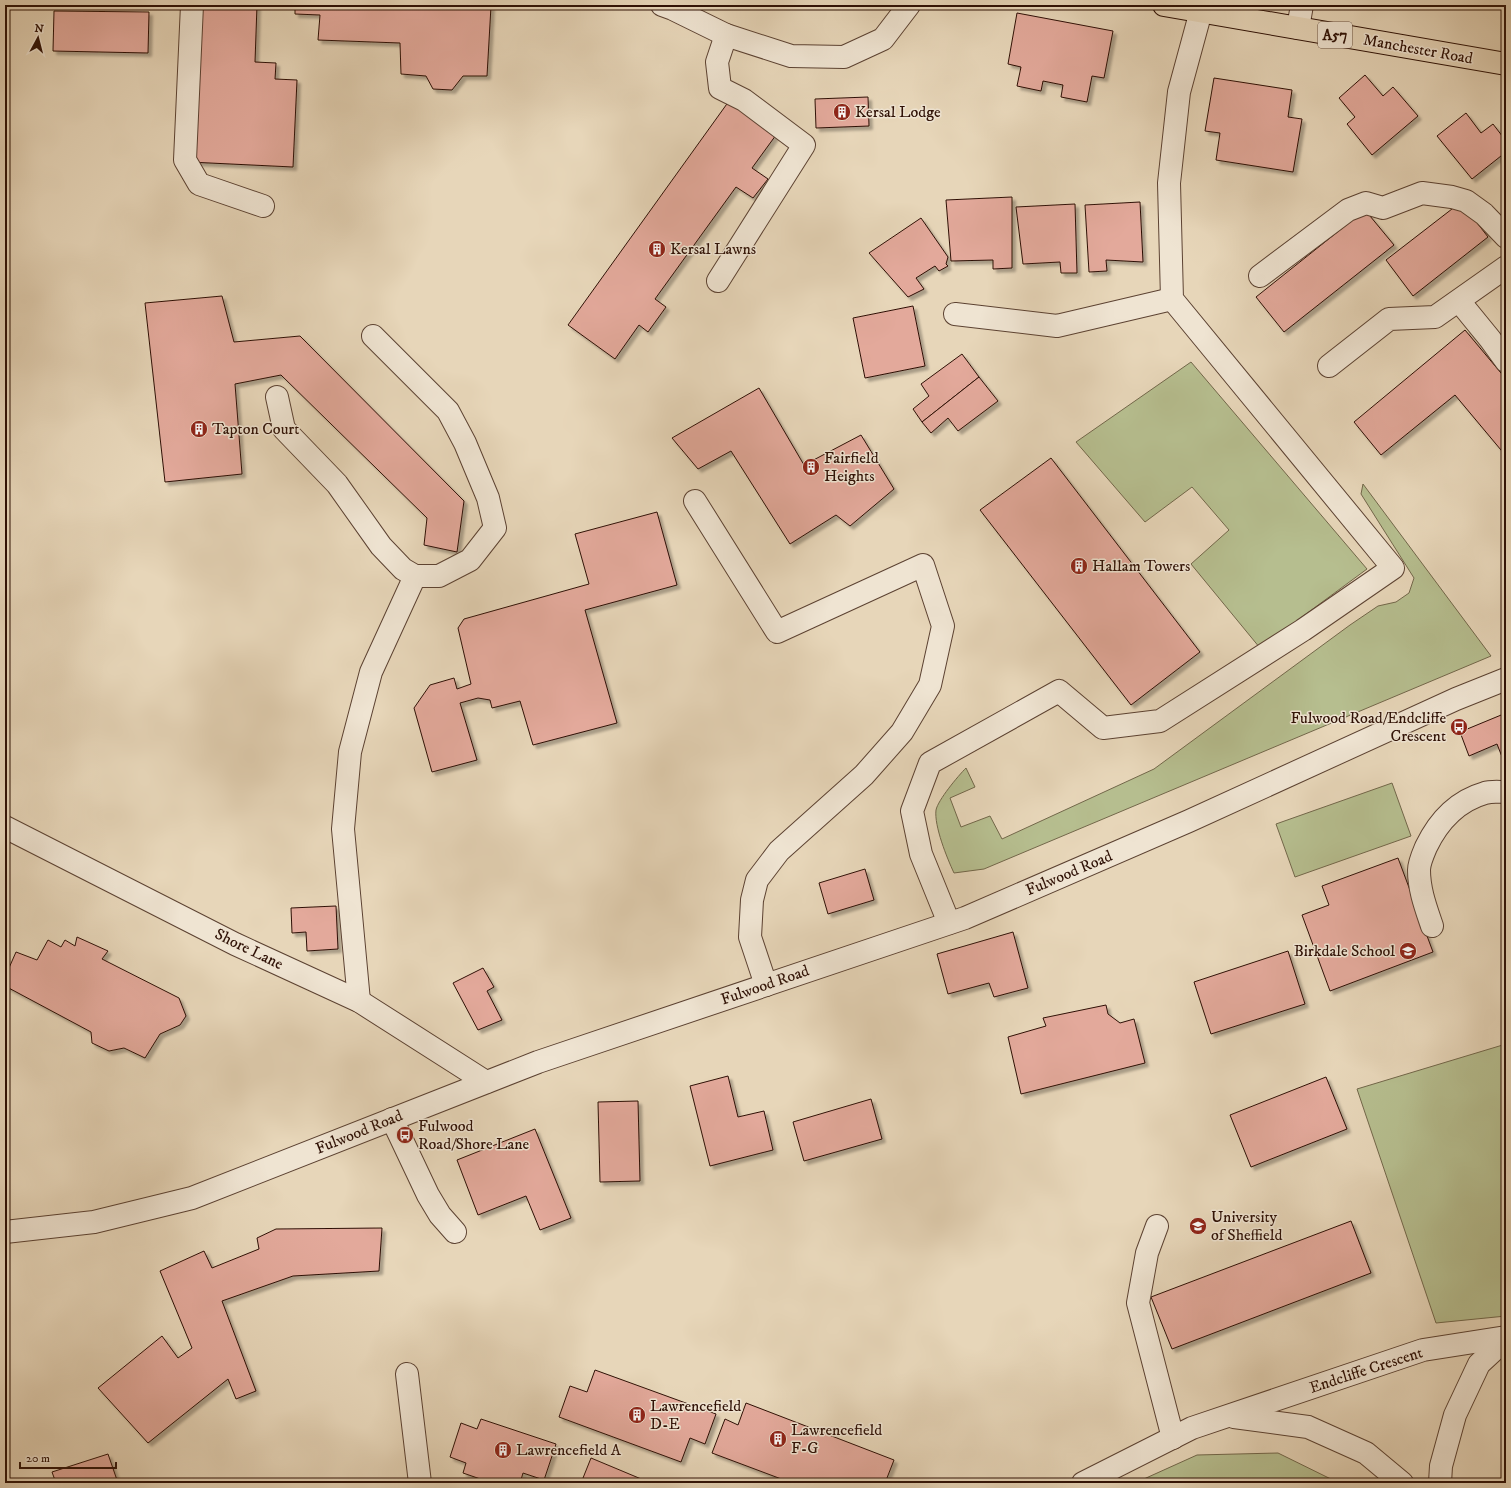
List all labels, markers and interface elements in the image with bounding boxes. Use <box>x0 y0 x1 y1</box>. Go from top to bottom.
north arrow <box>18 18 58 58</box>
text: N <box>34 22 44 37</box>
road number: A57 <box>1318 22 1352 48</box>
street label: Manchester Road <box>1362 29 1475 69</box>
building icon: Kersal Lodge <box>832 102 852 122</box>
place label: Kersal Lodge <box>855 102 941 122</box>
building icon: Kersal Lawns <box>647 239 667 259</box>
place label: Kersal Lawns <box>670 239 756 259</box>
building icon: Tapton Court <box>189 419 209 439</box>
place label: Tapton Court <box>212 419 299 439</box>
place label: Fairfield Heights <box>824 448 879 486</box>
building icon: Fairfield Heights <box>801 457 821 477</box>
building icon: Hallam Towers <box>1069 556 1089 576</box>
place label: Hallam Towers <box>1092 556 1190 576</box>
place label: Fulwood Road/Endcliffe Crescent <box>1291 708 1446 746</box>
bus stop icon: Fulwood Road/Endcliffe Crescent <box>1449 717 1469 737</box>
street label: Fulwood Road <box>1023 846 1115 900</box>
street label: Shore Lane <box>211 924 287 974</box>
place label: Birkdale School <box>1294 941 1395 961</box>
school or university icon: Birkdale School <box>1398 941 1418 961</box>
street label: Fulwood Road <box>718 961 812 1009</box>
street label: Fulwood Road <box>313 1105 405 1159</box>
place label: Fulwood Road/Shore Lane <box>418 1116 530 1154</box>
bus stop icon: Fulwood Road/Shore Lane <box>395 1125 415 1145</box>
place label: University of Sheffield <box>1211 1207 1283 1245</box>
school or university icon: University of Sheffield <box>1188 1216 1208 1236</box>
street label: Endcliffe Crescent <box>1307 1342 1425 1398</box>
place label: Lawrencefield D-E <box>650 1396 741 1434</box>
building icon: Lawrencefield D-E <box>627 1405 647 1425</box>
place label: Lawrencefield F-G <box>791 1420 882 1458</box>
building icon: Lawrencefield F-G <box>768 1429 788 1449</box>
building icon: Lawrencefield A <box>493 1440 513 1460</box>
place label: Lawrencefield A <box>516 1440 622 1460</box>
scale bar <box>20 1444 116 1470</box>
text: 20 m <box>26 1451 50 1466</box>

